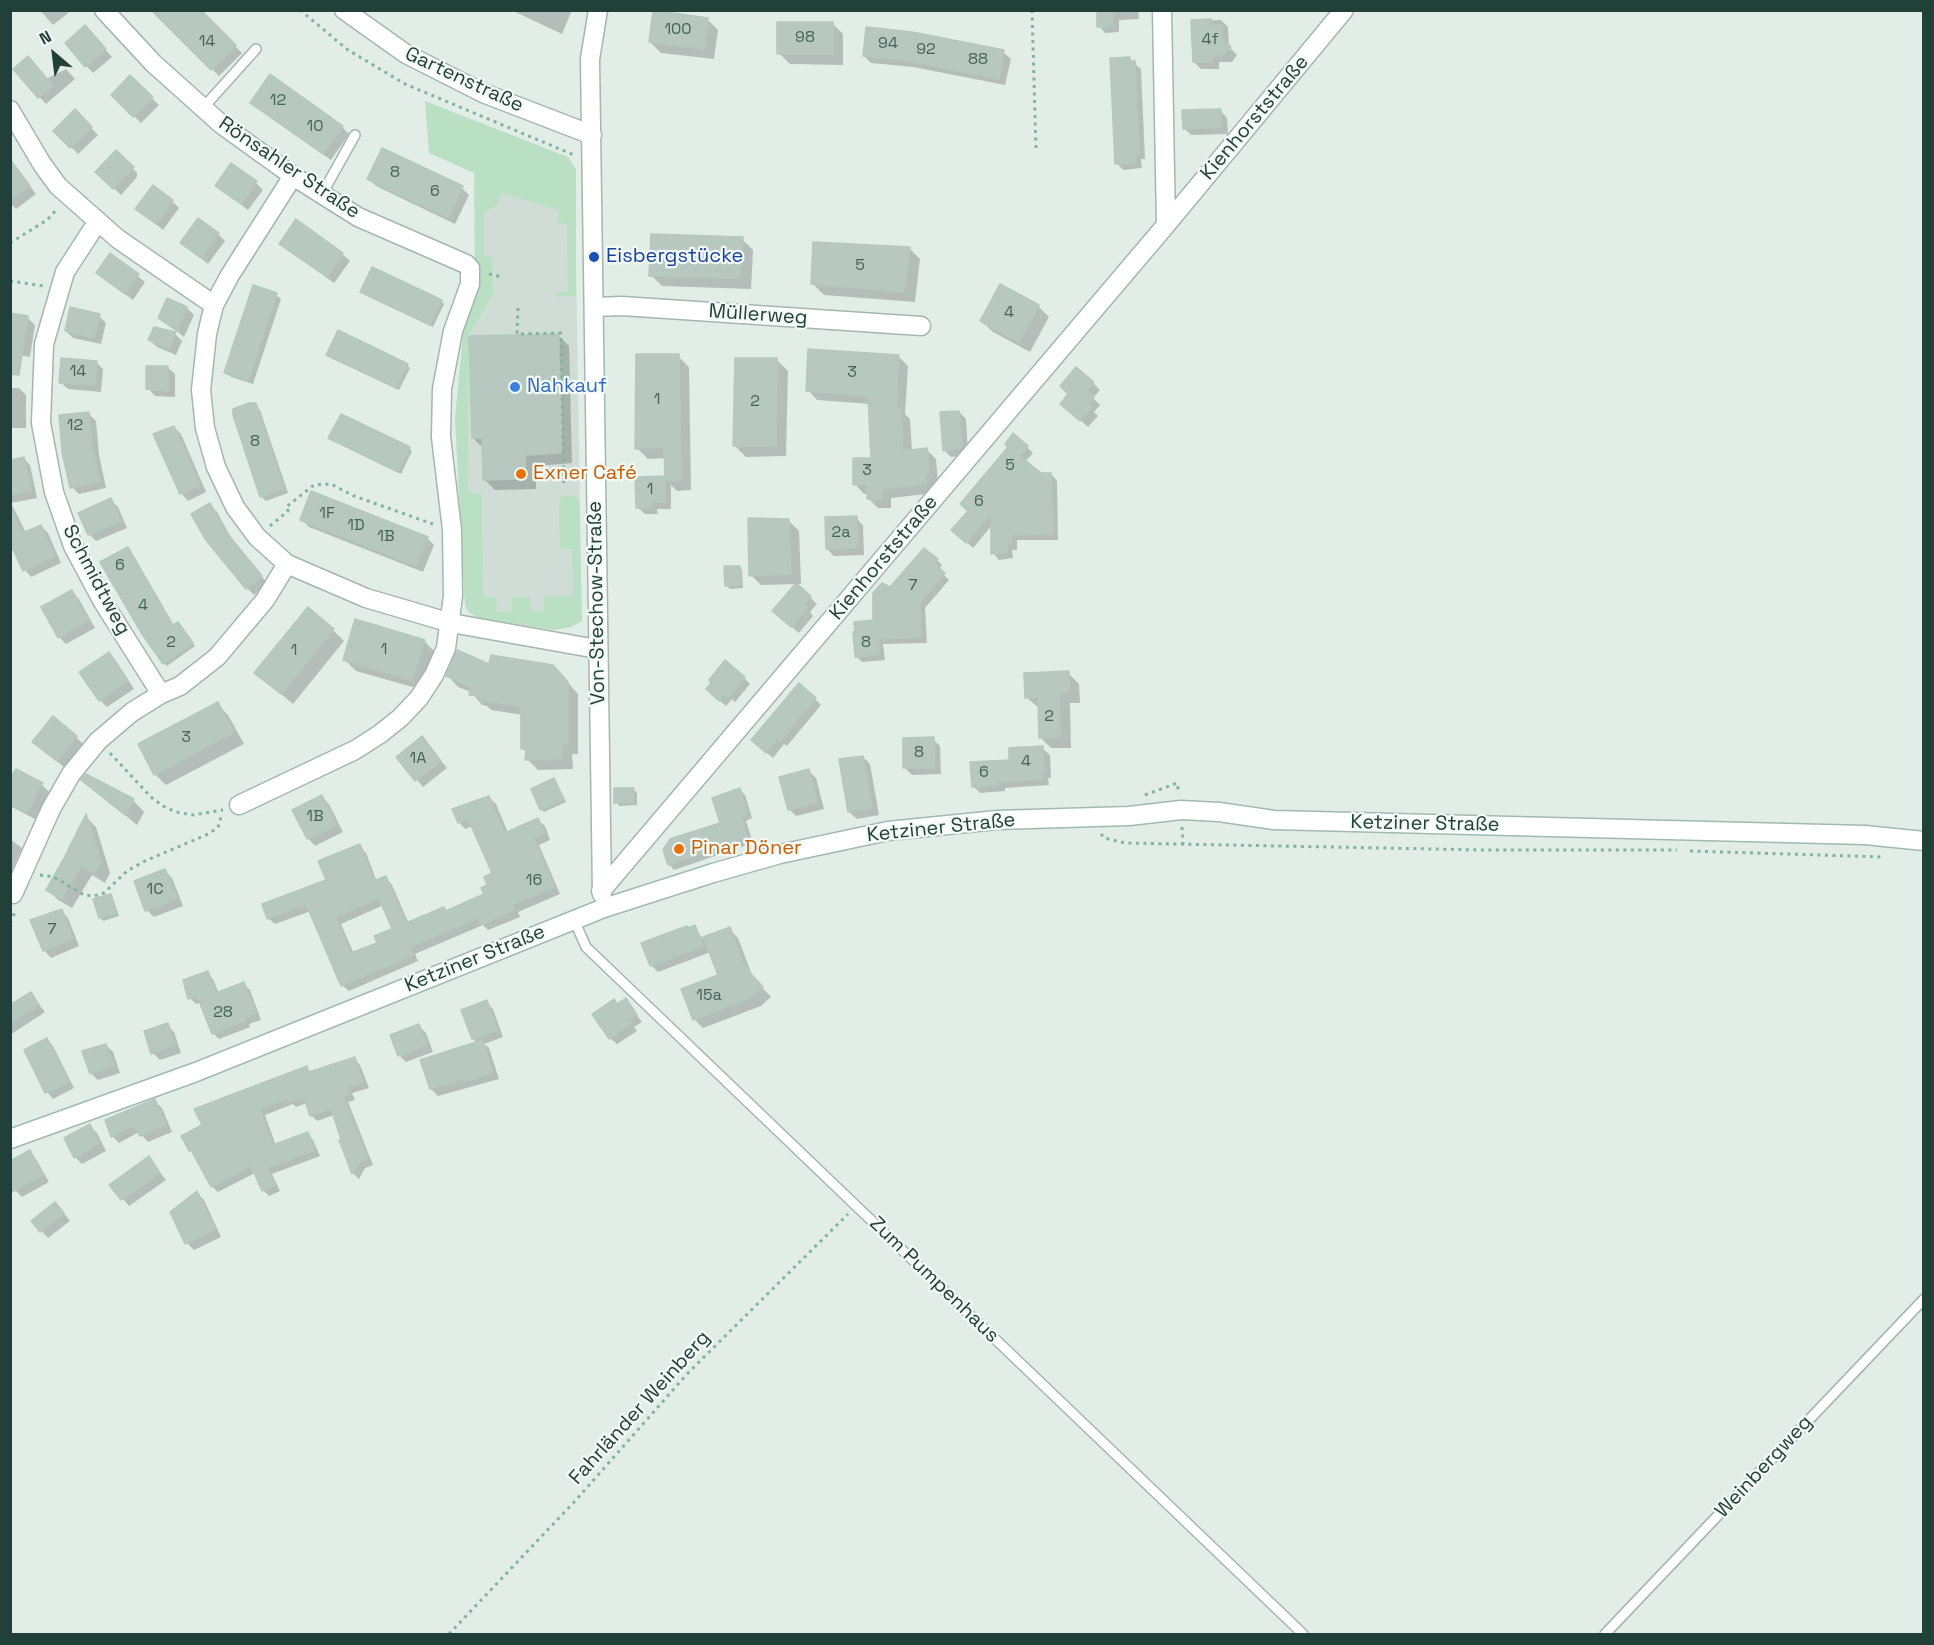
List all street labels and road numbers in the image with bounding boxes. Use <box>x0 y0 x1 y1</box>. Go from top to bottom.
street label: Gartenstraße <box>401 42 527 118</box>
street label: Kienhorststraße <box>1196 51 1314 185</box>
street label: Rönsahler Straße <box>214 112 364 224</box>
street label: Müllerweg <box>708 300 808 330</box>
street label: Kienhorststraße <box>825 491 943 625</box>
street label: Von-Stechow-Straße <box>583 501 611 705</box>
street label: Schmidtweg <box>57 521 135 639</box>
street label: Ketziner Straße <box>866 808 1016 848</box>
street label: Ketziner Straße <box>1350 811 1500 837</box>
street label: Ketziner Straße <box>401 920 549 998</box>
street label: Zum Pumpenhaus <box>864 1212 1004 1348</box>
street label: Fahrländer Weinberg <box>565 1326 715 1490</box>
street label: Weinbergweg <box>1710 1411 1818 1523</box>

